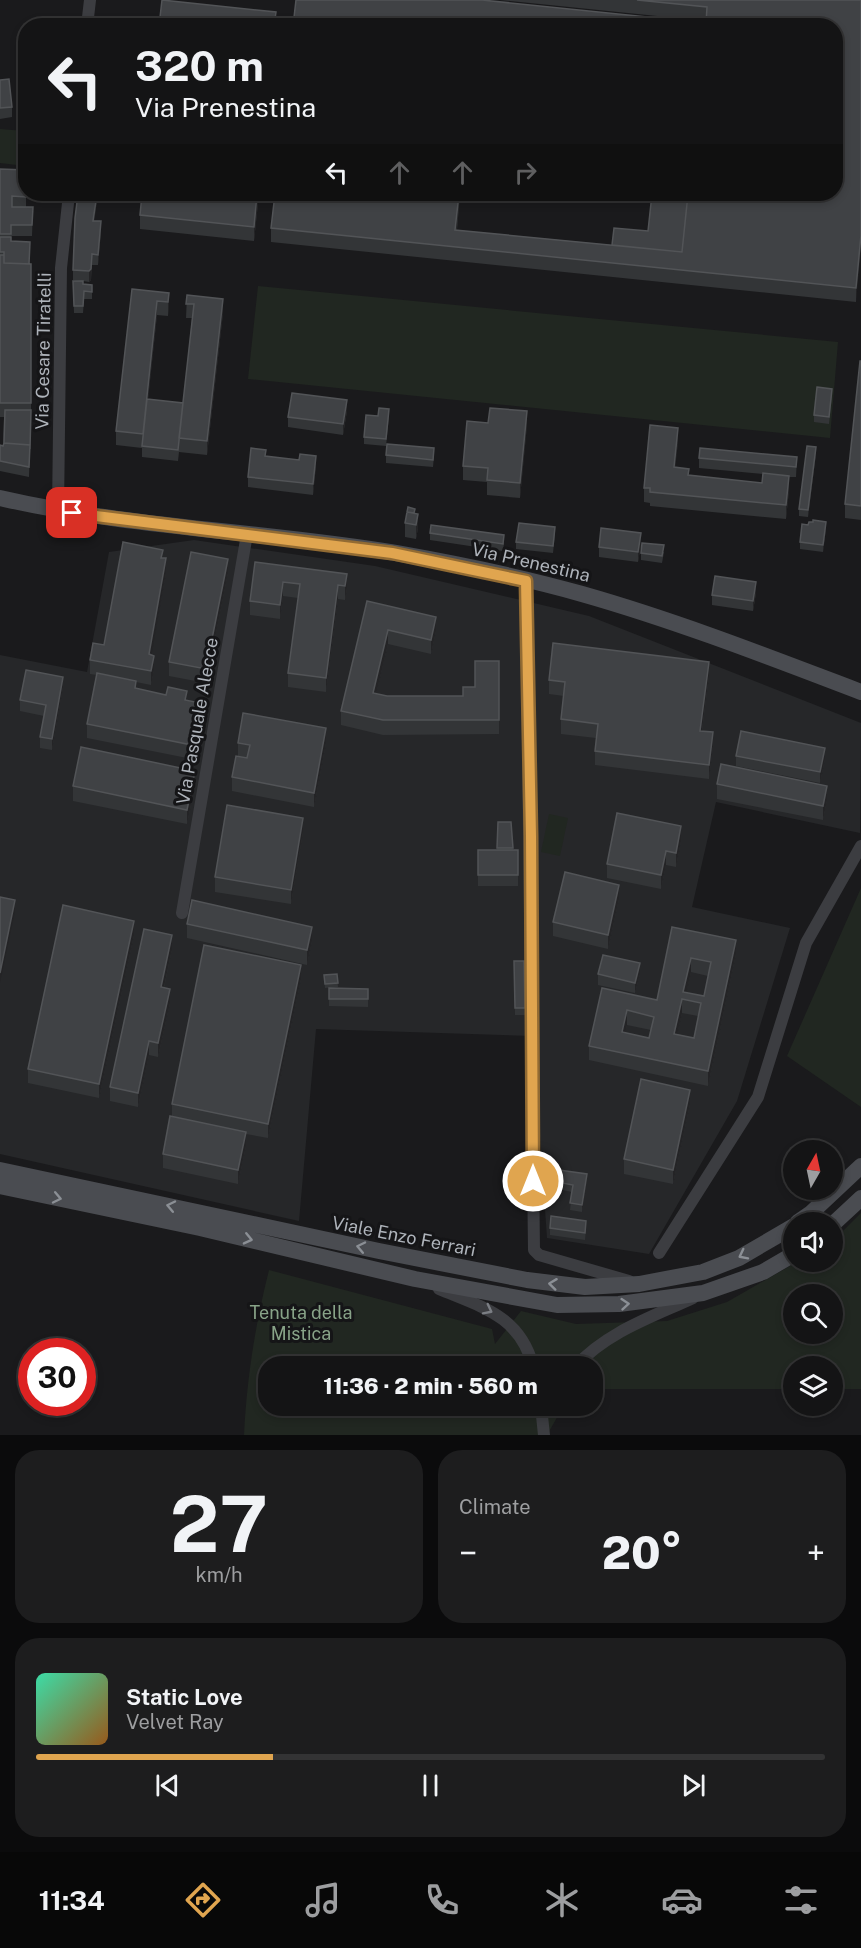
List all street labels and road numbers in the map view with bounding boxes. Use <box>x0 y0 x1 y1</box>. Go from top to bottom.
street label: Via Cesare Tiratelli <box>31 272 55 430</box>
street label: Via Prenestina <box>470 538 592 586</box>
street label: Via Pasquale Alecce <box>172 636 222 806</box>
street label: Viale Enzo Ferrari <box>330 1212 478 1260</box>

